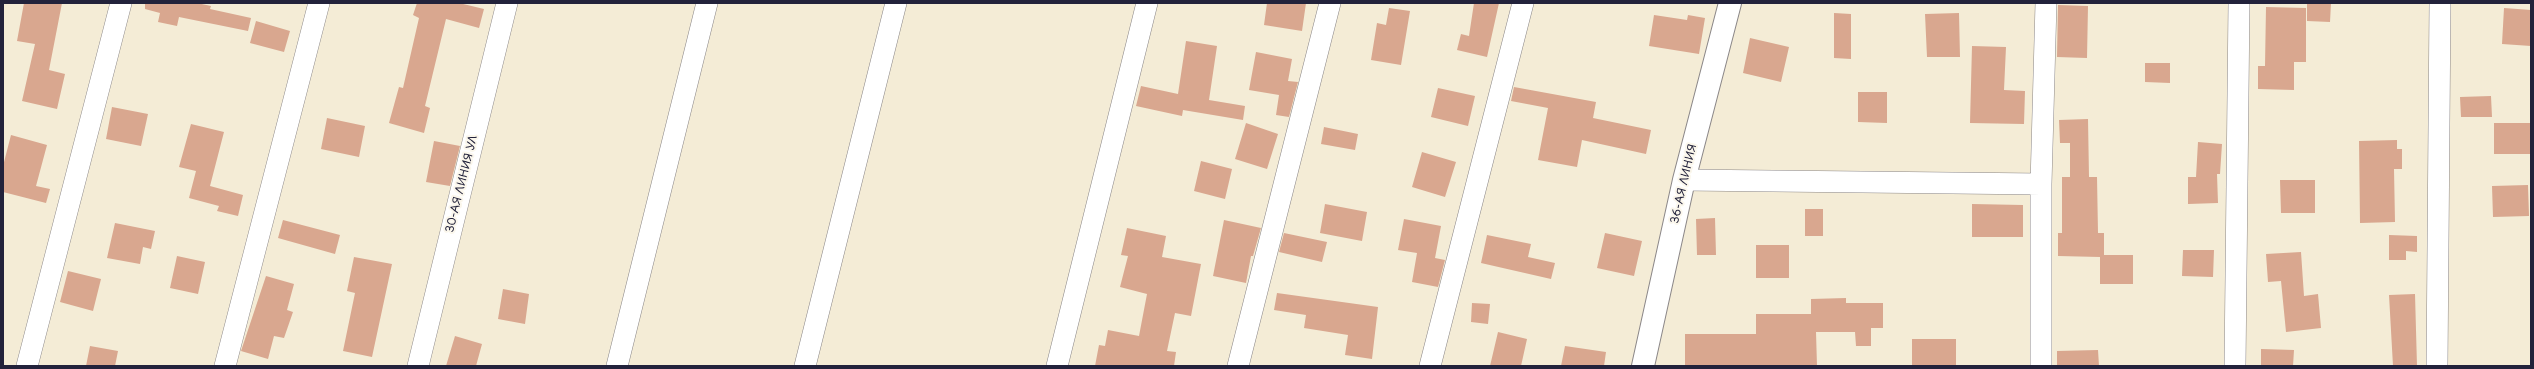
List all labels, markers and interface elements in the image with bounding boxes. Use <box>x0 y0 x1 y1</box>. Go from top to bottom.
street label: 30-АЯ ЛИНИЯ УЛ <box>443 134 481 234</box>
street label: 36-АЯ ЛИНИЯ <box>1668 143 1700 225</box>

